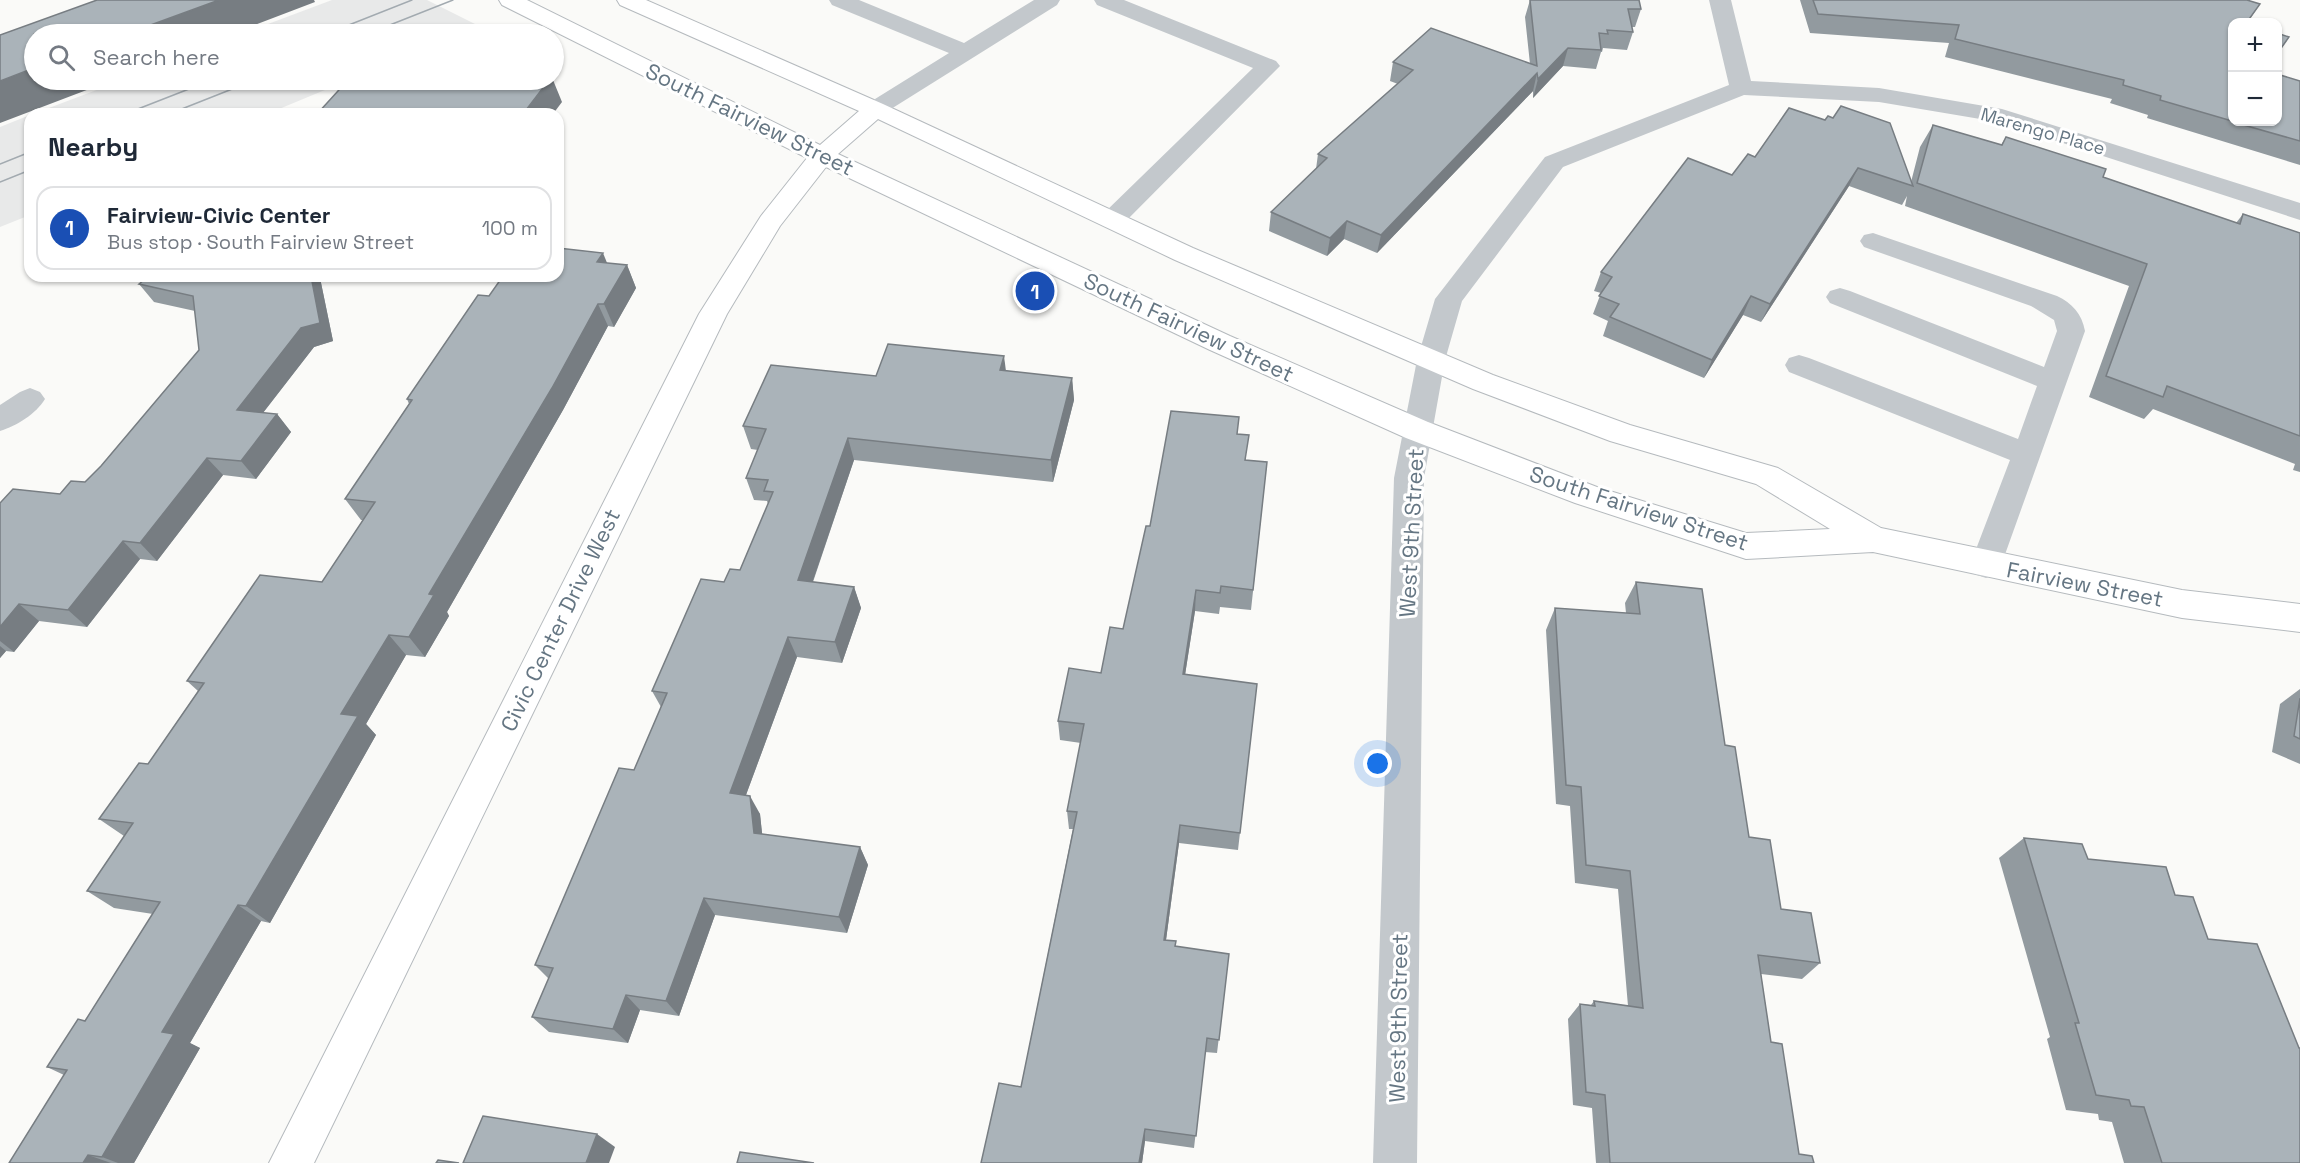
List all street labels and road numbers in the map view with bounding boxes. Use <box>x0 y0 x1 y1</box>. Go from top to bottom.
street label: South Fairview Street <box>641 56 859 182</box>
street label: Marengo Place <box>1978 102 2108 160</box>
street label: South Fairview Street <box>1080 266 1298 388</box>
street label: West 9th Street <box>1393 448 1429 618</box>
street label: South Fairview Street <box>1526 459 1752 557</box>
street label: Civic Center Drive West <box>494 504 626 736</box>
street label: Fairview Street <box>2004 555 2166 613</box>
street label: West 9th Street <box>1383 933 1413 1103</box>

